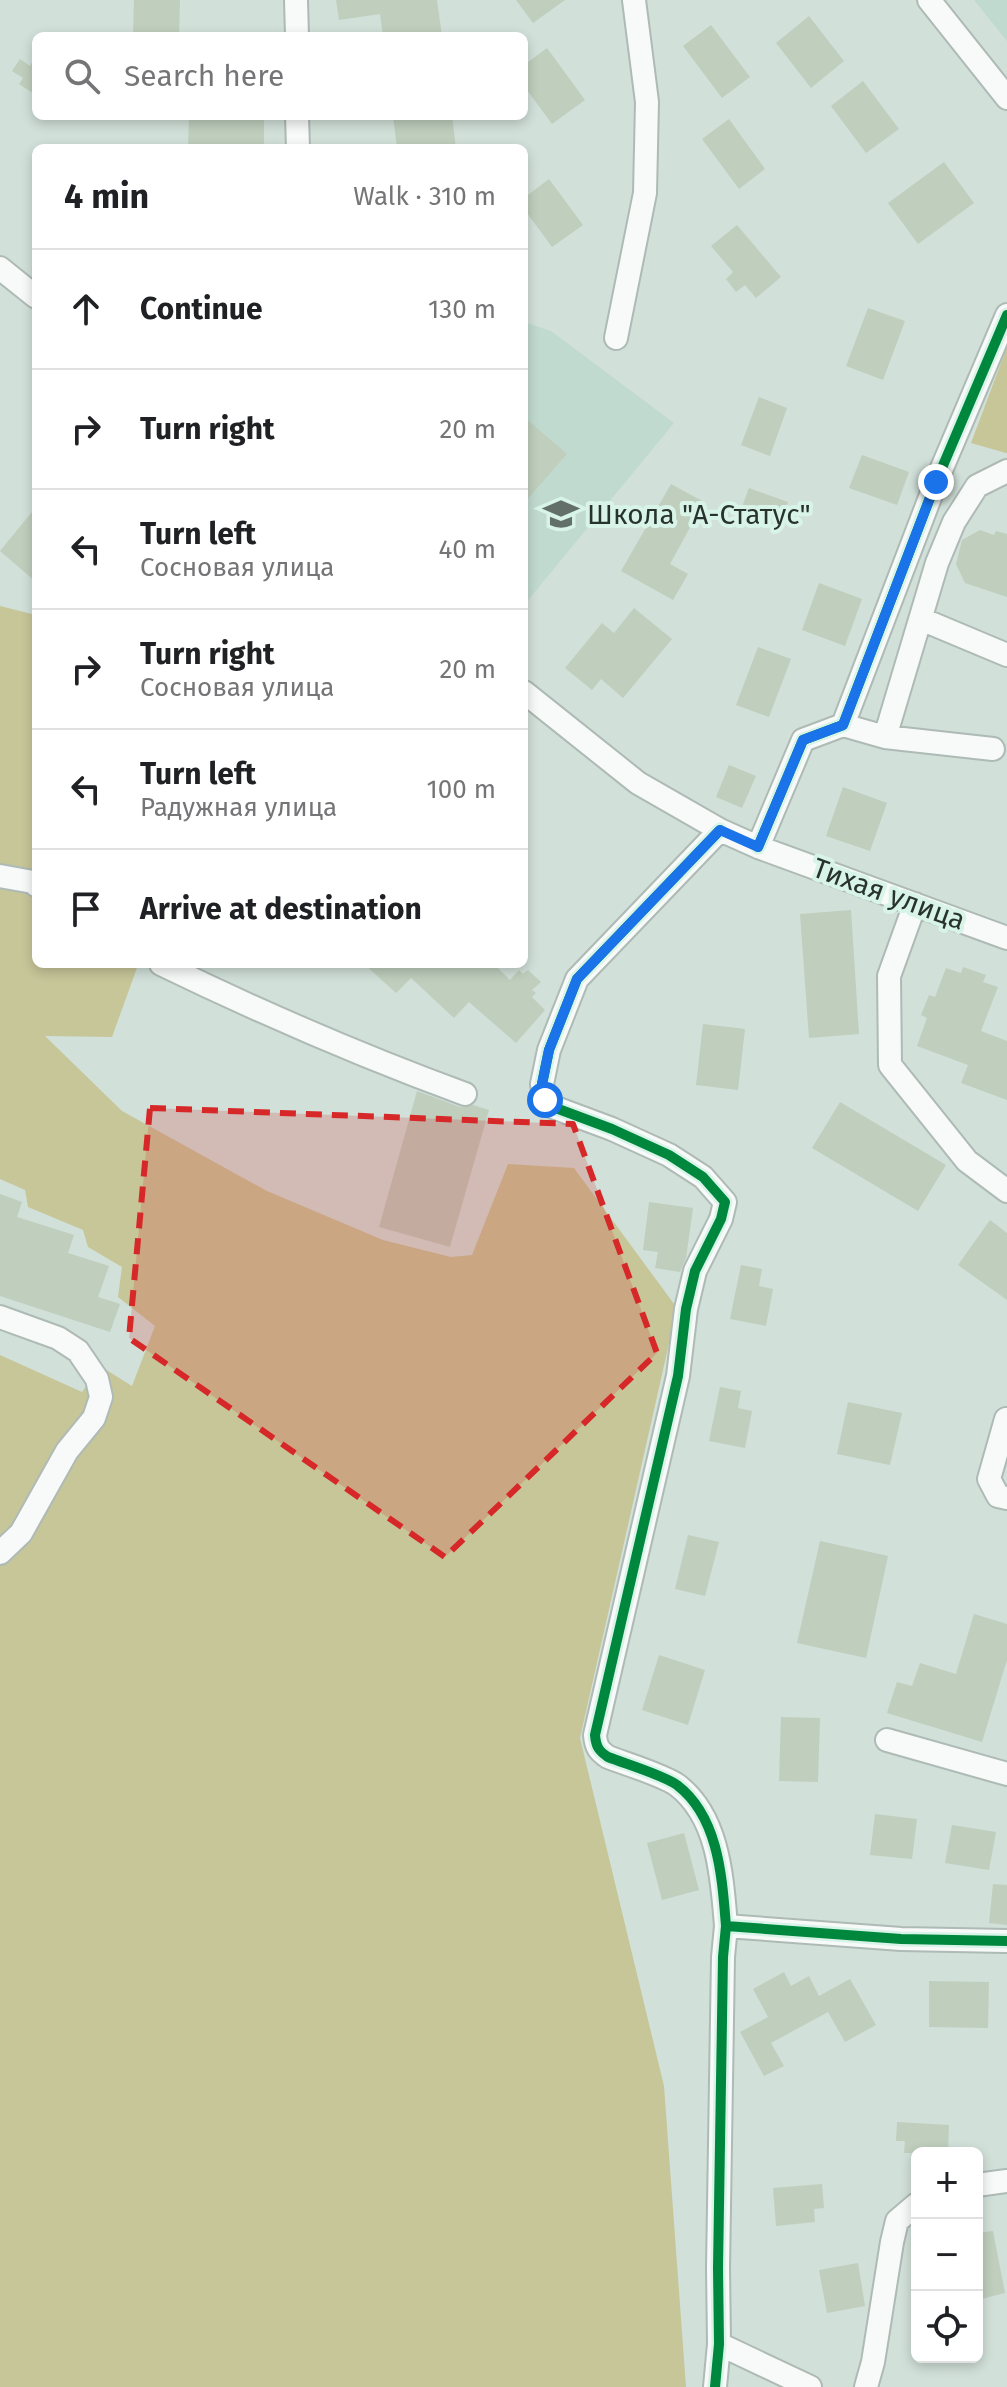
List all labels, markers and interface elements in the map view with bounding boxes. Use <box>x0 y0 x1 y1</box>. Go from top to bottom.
search box <box>32 32 528 120</box>
icon: search <box>60 54 104 98</box>
text: Search here <box>124 58 284 94</box>
text: 4 min <box>64 176 149 217</box>
text: Walk · 310 m <box>353 181 496 212</box>
icon: ahead <box>64 287 108 331</box>
text: Continue <box>140 291 263 327</box>
text: 130 m <box>428 294 496 325</box>
icon: right <box>64 407 108 451</box>
text: Turn right <box>140 411 275 447</box>
text: 20 m <box>439 414 496 445</box>
route end <box>918 464 954 500</box>
school or university icon: Школа "А-Статус" <box>542 495 580 533</box>
place label: Школа "А-Статус" <box>587 498 811 531</box>
text: Turn left <box>140 516 256 552</box>
icon: left <box>64 527 108 571</box>
text: 40 m <box>438 534 496 565</box>
text: Сосновая улица <box>140 552 334 583</box>
text: Turn right <box>140 636 275 672</box>
icon: right <box>64 647 108 691</box>
text: 20 m <box>439 654 496 685</box>
text: Сосновая улица <box>140 672 334 703</box>
text: Turn left <box>140 756 256 792</box>
icon: left <box>64 767 108 811</box>
text: 100 m <box>427 774 496 805</box>
text: Радужная улица <box>140 792 337 823</box>
street label: Тихая улица <box>808 851 970 937</box>
icon: arrive <box>64 887 108 931</box>
text: Arrive at destination <box>140 891 422 927</box>
route start <box>527 1082 563 1118</box>
map controls <box>911 2147 983 2363</box>
button: + <box>911 2147 983 2219</box>
button: − <box>911 2219 983 2291</box>
button: locate <box>911 2291 983 2363</box>

